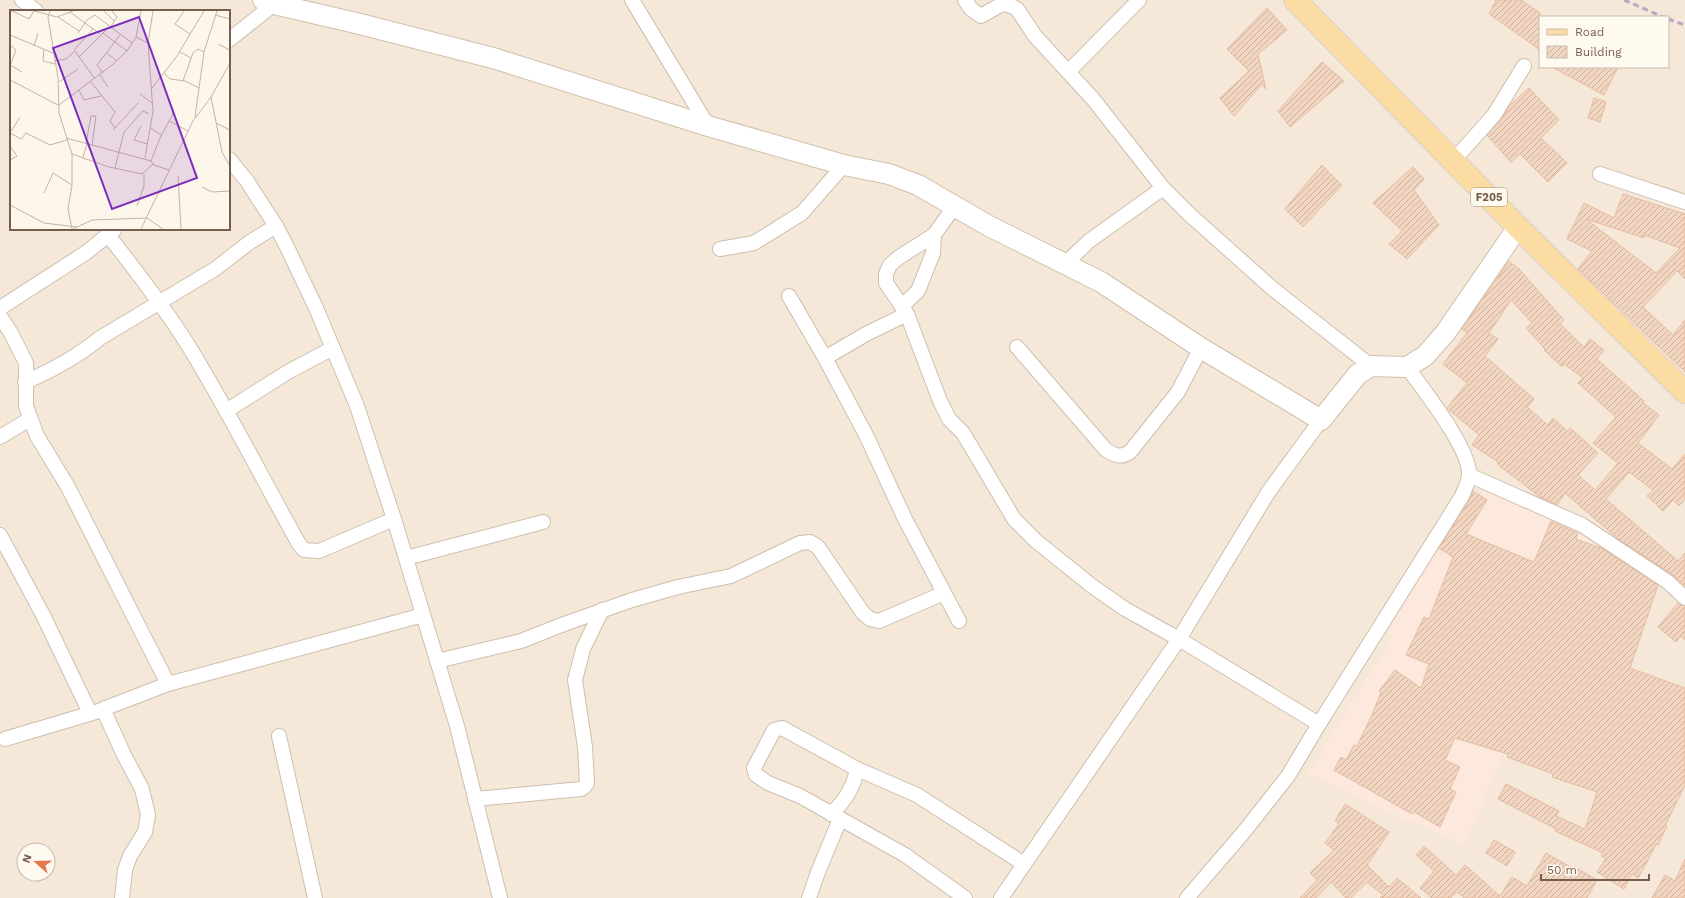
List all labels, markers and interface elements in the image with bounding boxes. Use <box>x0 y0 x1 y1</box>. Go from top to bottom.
inset map <box>10 10 230 230</box>
legend <box>1539 16 1669 68</box>
text: Road <box>1575 25 1604 39</box>
text: Building <box>1575 45 1622 59</box>
road number: F205 <box>1471 188 1507 206</box>
north arrow <box>16 842 56 882</box>
text: N <box>20 853 35 865</box>
scale bar <box>1541 856 1649 882</box>
text: 50 m <box>1547 863 1577 877</box>

